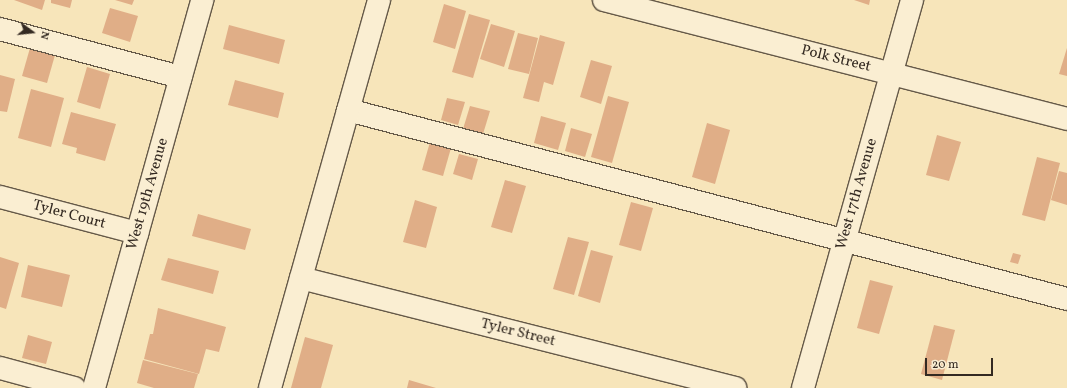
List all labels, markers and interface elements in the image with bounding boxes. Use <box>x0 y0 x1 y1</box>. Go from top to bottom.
north arrow <box>12 12 52 52</box>
text: N <box>36 29 52 41</box>
street label: Polk Street <box>799 42 873 76</box>
street label: West 19th Avenue <box>123 136 173 252</box>
street label: West 17th Avenue <box>832 136 882 252</box>
street label: Tyler Court <box>31 197 107 233</box>
street label: Tyler Street <box>479 315 557 351</box>
scale bar <box>927 350 995 376</box>
text: 20 m <box>932 357 959 373</box>

